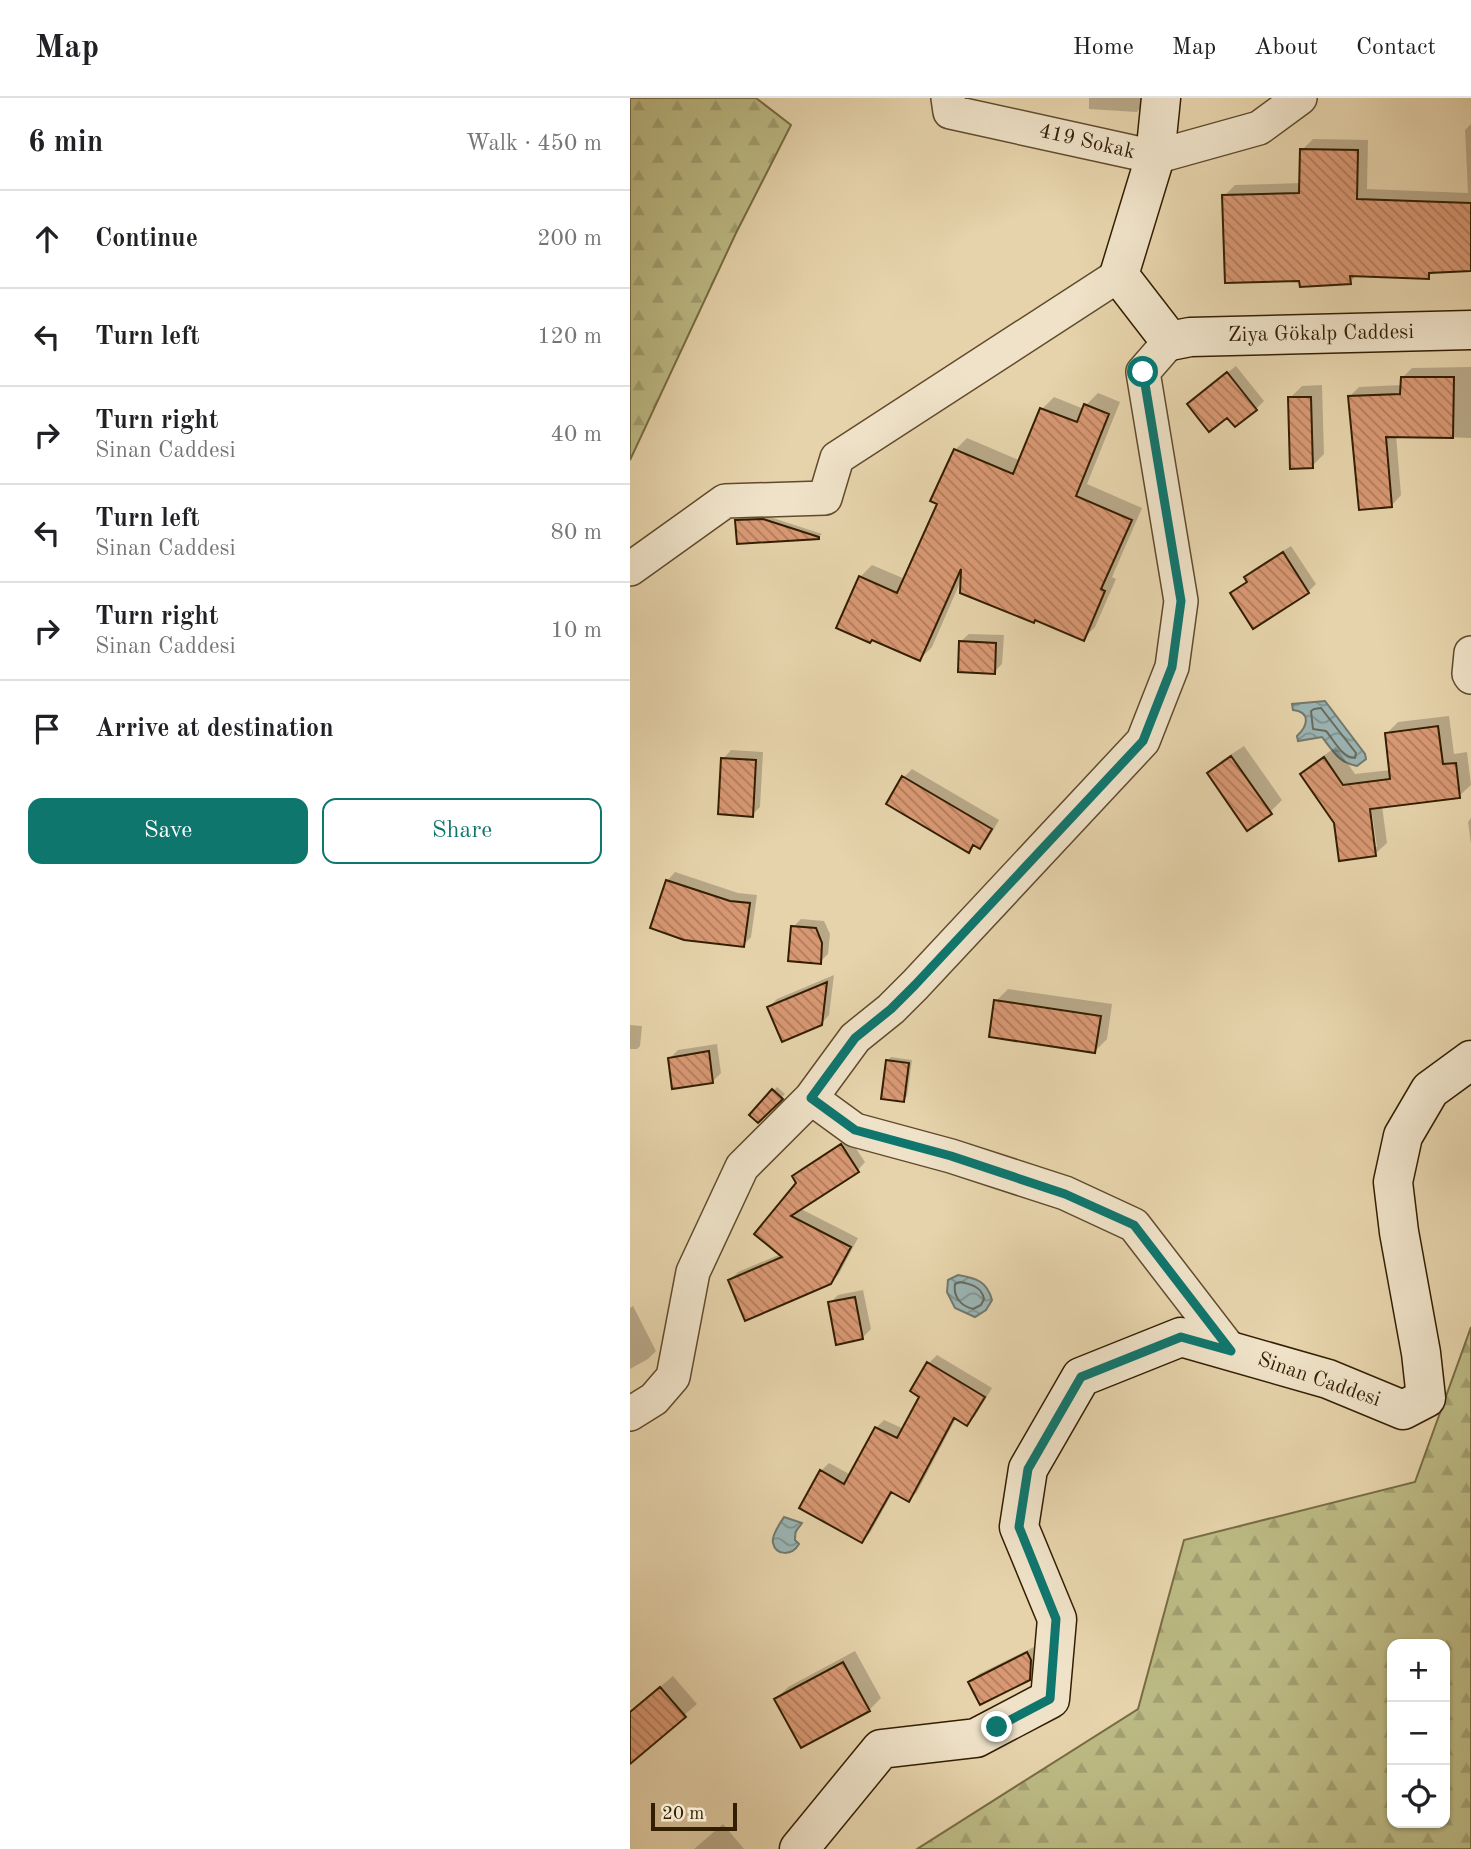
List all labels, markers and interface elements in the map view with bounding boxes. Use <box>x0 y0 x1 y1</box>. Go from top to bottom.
text: Map <box>35 32 99 65</box>
text: Home <box>1073 36 1134 60</box>
text: Map <box>1172 36 1216 60</box>
text: About <box>1254 36 1318 60</box>
text: Contact <box>1356 36 1436 60</box>
street label: 419 Sokak <box>1037 121 1137 163</box>
text: 6 min <box>28 128 103 158</box>
text: Walk · 450 m <box>466 132 602 155</box>
icon: ahead <box>28 220 66 258</box>
text: Continue <box>95 226 198 252</box>
text: 200 m <box>537 227 602 250</box>
icon: left <box>28 318 66 356</box>
street label: Ziya Gökalp Caddesi <box>1228 322 1414 346</box>
text: Turn left <box>95 324 200 350</box>
text: 120 m <box>537 325 602 348</box>
route start <box>1127 356 1158 387</box>
text: Turn right <box>95 408 218 434</box>
icon: right <box>28 416 66 454</box>
text: 40 m <box>551 423 602 446</box>
text: Sinan Caddesi <box>95 439 236 462</box>
text: Turn left <box>95 506 200 532</box>
icon: left <box>28 514 66 552</box>
text: 80 m <box>551 521 602 544</box>
text: Sinan Caddesi <box>95 537 236 560</box>
text: Turn right <box>95 604 218 630</box>
icon: right <box>28 612 66 650</box>
text: 10 m <box>551 619 602 642</box>
text: Sinan Caddesi <box>95 635 236 658</box>
icon: arrive <box>28 710 66 748</box>
text: Arrive at destination <box>95 716 334 742</box>
button: Save <box>28 798 308 864</box>
button: Share <box>322 798 602 864</box>
street label: Sinan Caddesi <box>1255 1349 1383 1411</box>
map controls <box>1387 1639 1450 1828</box>
button: + <box>1387 1639 1450 1702</box>
button: − <box>1387 1702 1450 1765</box>
route end <box>981 1711 1012 1742</box>
button: locate <box>1387 1765 1450 1828</box>
scale bar <box>651 1800 737 1832</box>
text: 20 m <box>662 1805 704 1824</box>

